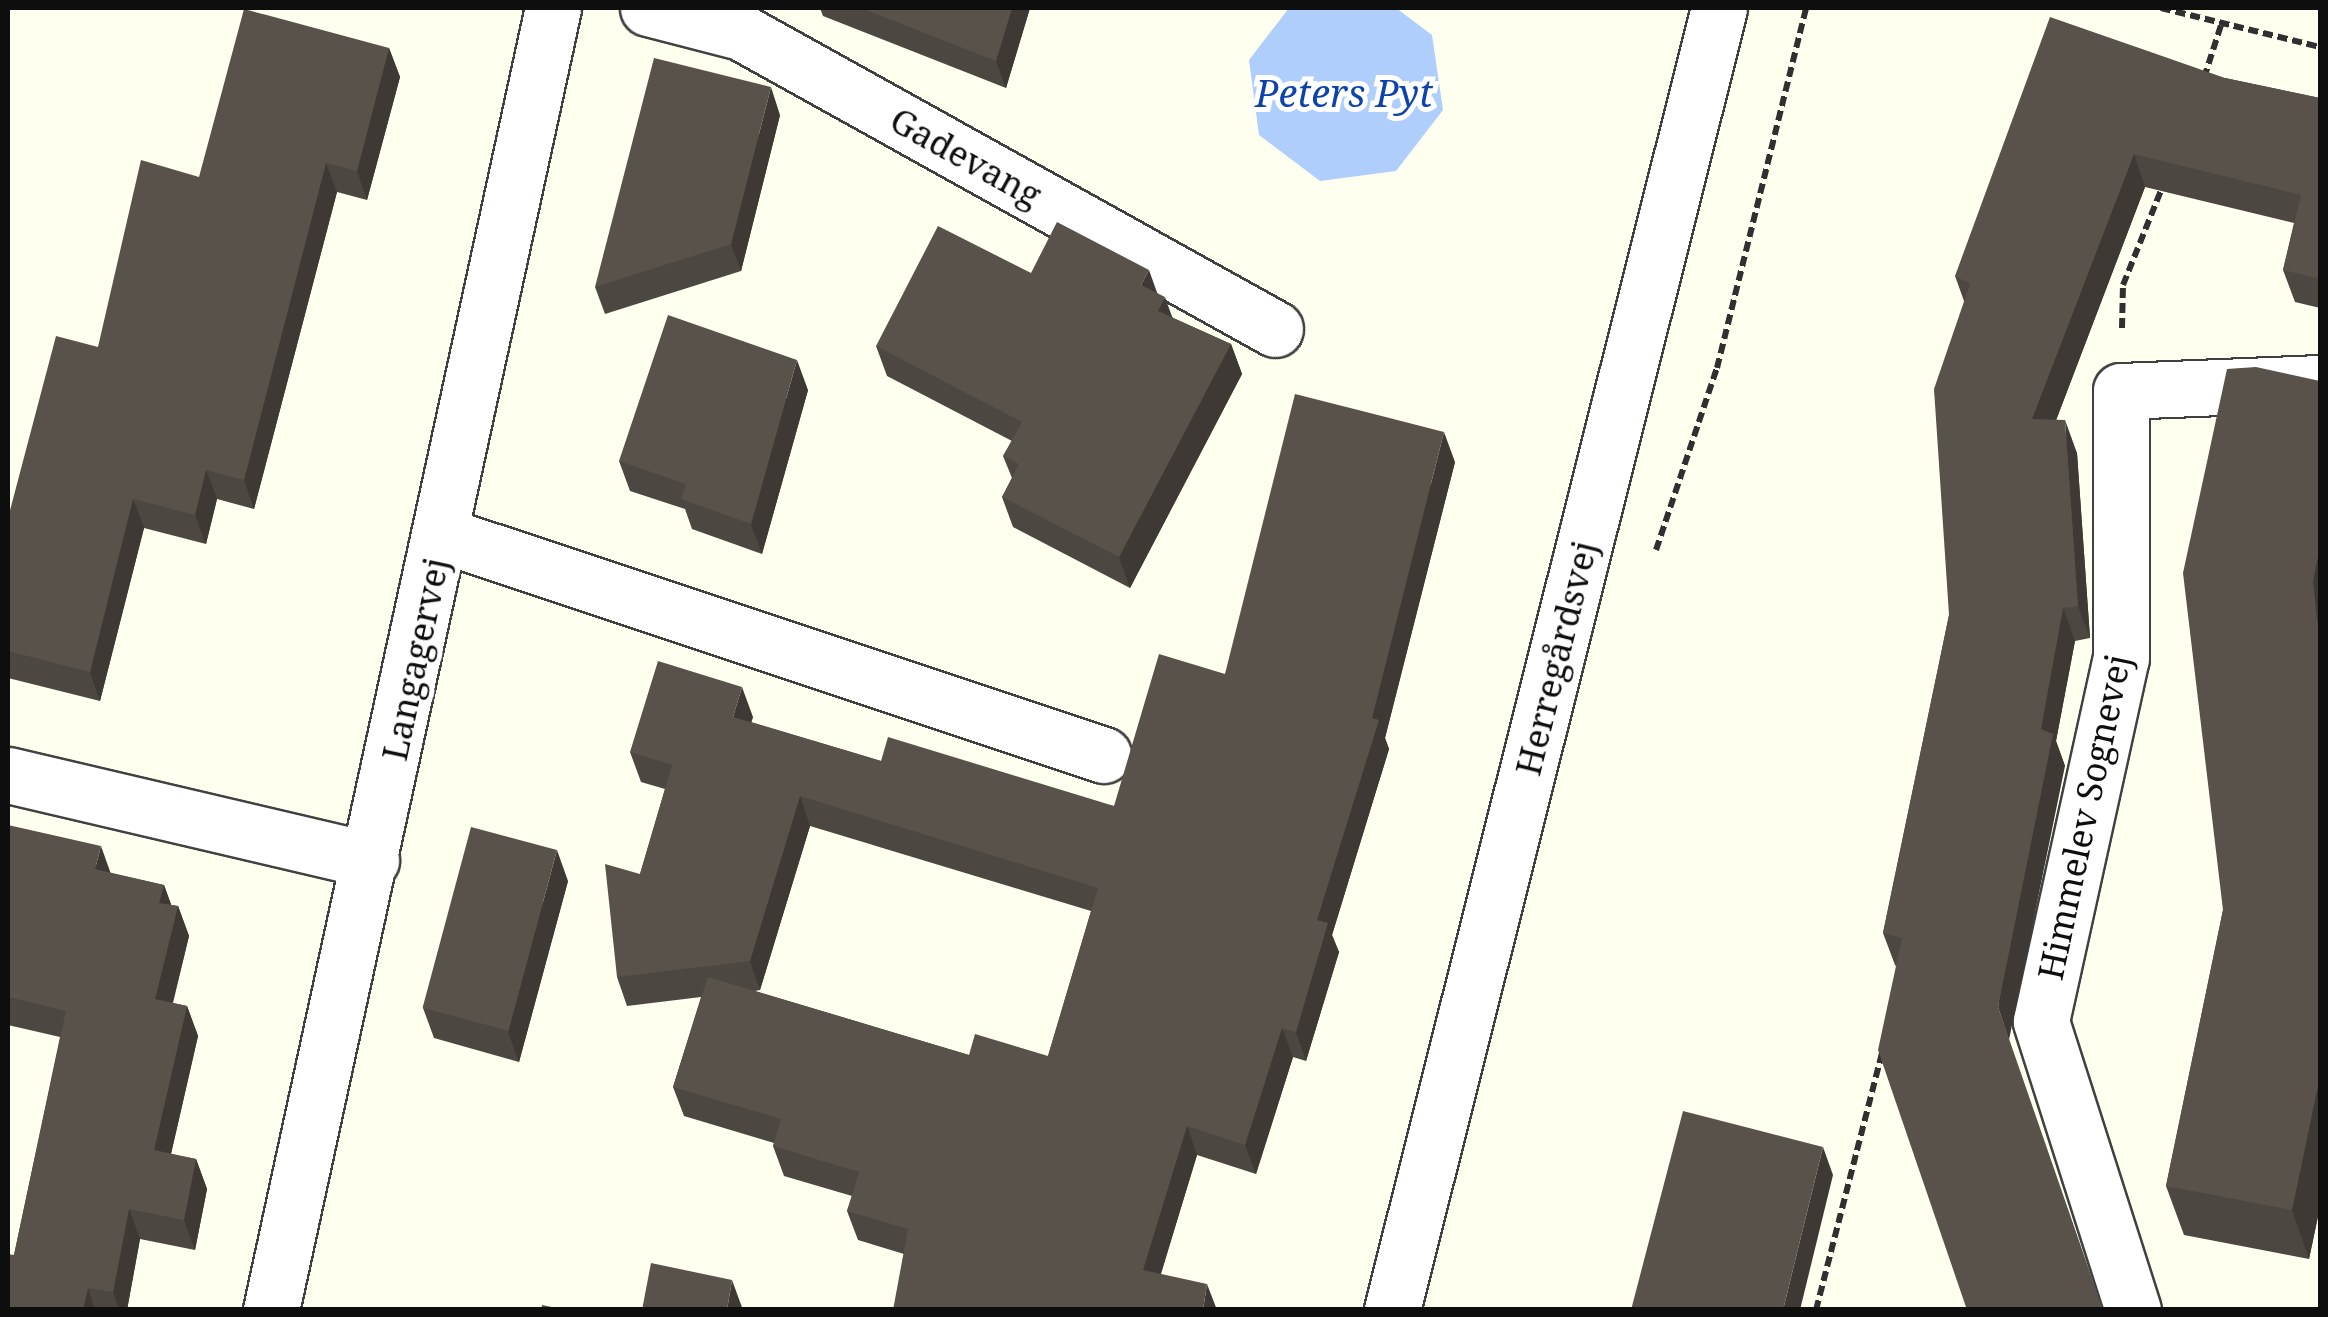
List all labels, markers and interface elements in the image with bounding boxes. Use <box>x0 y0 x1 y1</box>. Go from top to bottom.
water label: Peters Pyt <box>1255 70 1433 116</box>
street label: Gadevang <box>883 98 1049 216</box>
street label: Herregårdsvej <box>1507 537 1605 779</box>
street label: Langagervej <box>373 554 457 764</box>
street label: Himmelev Sognevej <box>2029 650 2139 984</box>

